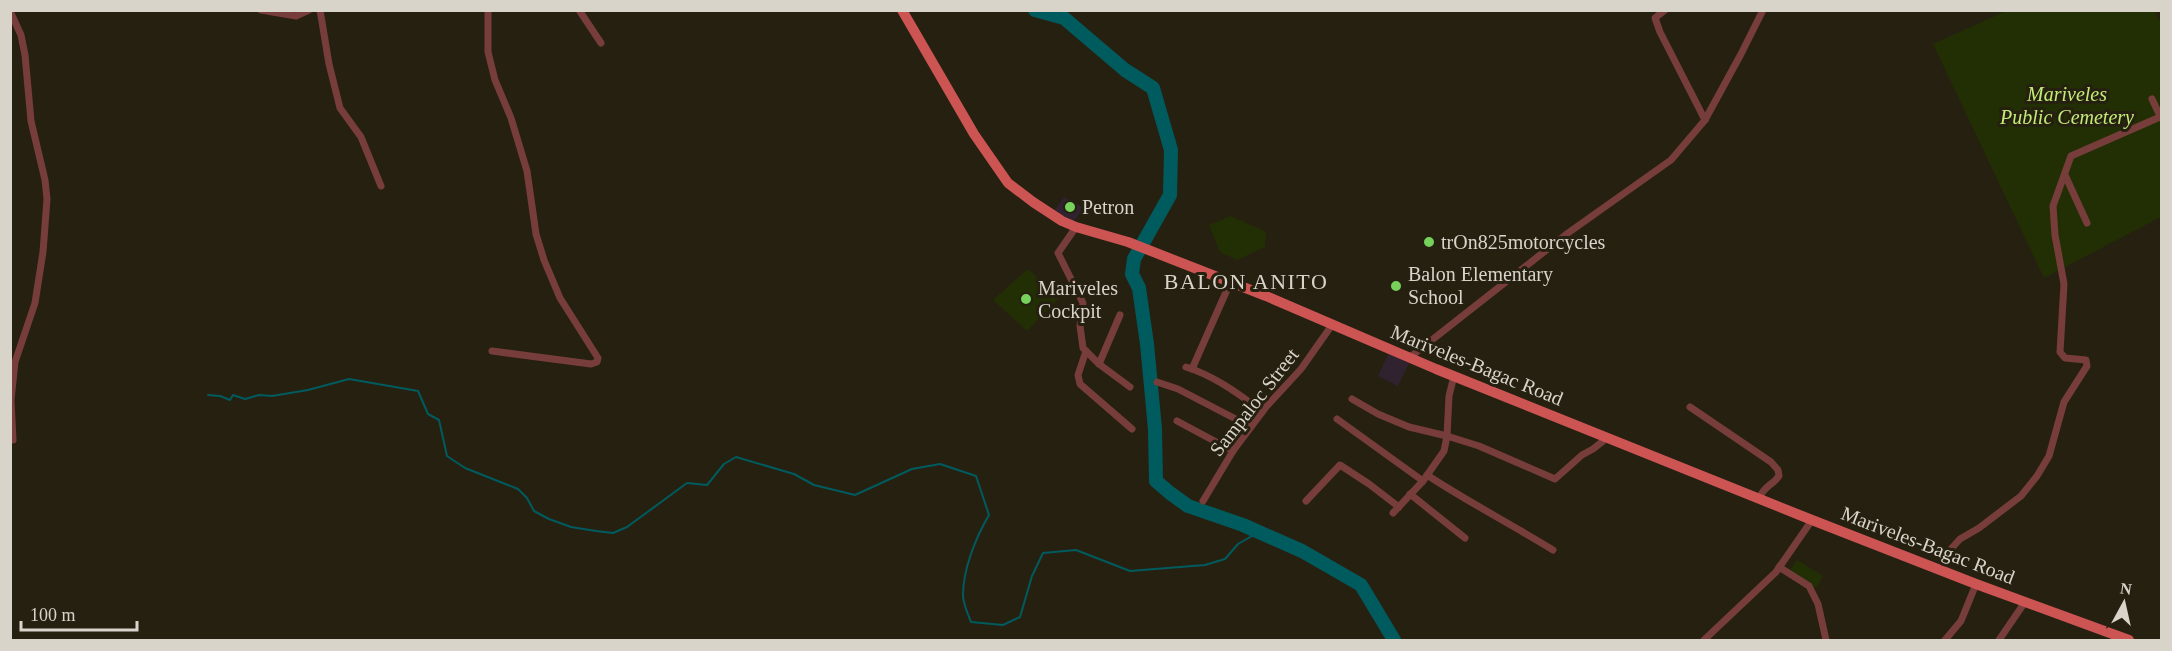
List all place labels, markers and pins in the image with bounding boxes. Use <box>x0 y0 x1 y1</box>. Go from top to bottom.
place label: Petron <box>1082 196 1134 218</box>
marker: Petron <box>1063 200 1077 214</box>
place label: trOn825motorcycles <box>1441 231 1606 254</box>
marker: trOn825motorcycles <box>1422 235 1436 249</box>
place label: Balon Elementary School <box>1408 263 1553 308</box>
place label: Mariveles Cockpit <box>1038 277 1118 323</box>
marker: Balon Elementary School <box>1389 279 1403 293</box>
marker: Mariveles Cockpit <box>1019 292 1033 306</box>

